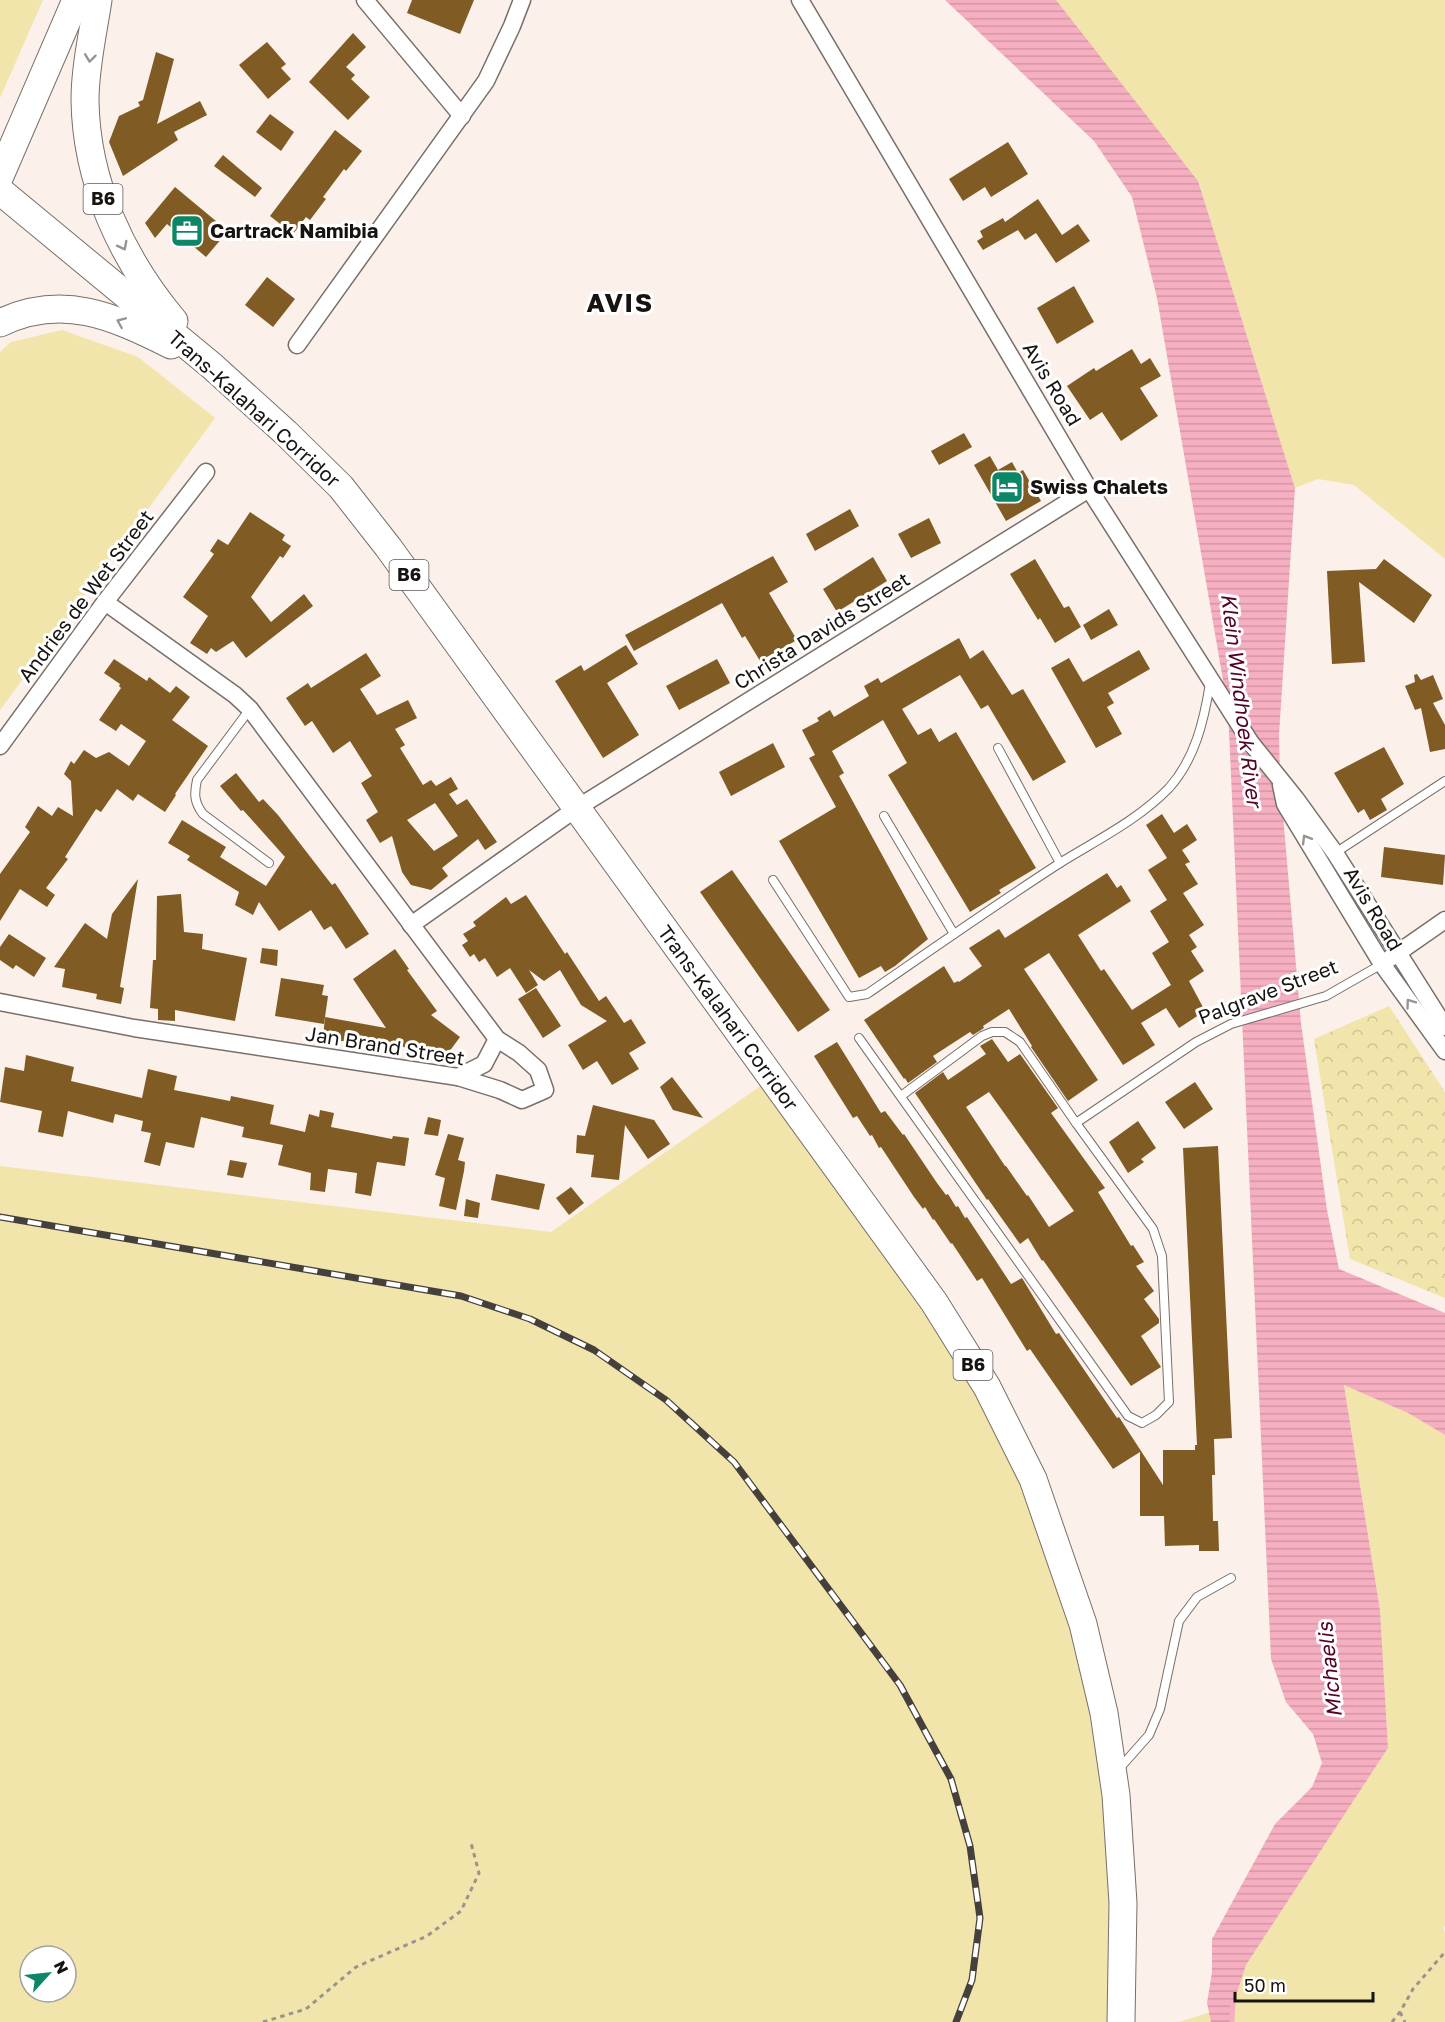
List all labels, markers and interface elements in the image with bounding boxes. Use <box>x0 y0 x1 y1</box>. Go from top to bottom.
one-way arrow <box>84 53 97 63</box>
road number: B6 <box>84 184 122 214</box>
office icon: Cartrack Namibia <box>169 213 205 249</box>
place label: Cartrack Namibia <box>210 218 378 242</box>
one-way arrow <box>116 240 128 251</box>
district label: AVIS <box>586 287 654 318</box>
one-way arrow <box>117 318 128 330</box>
street label: Trans-Kalahari Corridor <box>164 325 346 492</box>
street label: Avis Road <box>1019 337 1087 430</box>
hotel icon: Swiss Chalets <box>989 469 1025 505</box>
place label: Swiss Chalets <box>1030 474 1168 498</box>
street label: Andries de Wet Street <box>13 505 158 686</box>
road number: B6 <box>390 560 428 590</box>
street label: Christa Davids Street <box>729 566 914 694</box>
water label: Klein Windhoek River <box>1216 592 1268 811</box>
one-way arrow <box>1302 835 1314 845</box>
street label: Avis Road <box>1340 862 1408 955</box>
street label: Trans-Kalahari Corridor <box>654 920 804 1115</box>
street label: Palgrave Street <box>1194 953 1341 1029</box>
one-way arrow <box>1407 999 1418 1010</box>
street label: Jan Brand Street <box>304 1021 466 1069</box>
road number: B6 <box>954 1350 992 1380</box>
water label: Michaelis <box>1311 1620 1347 1719</box>
north arrow <box>18 1944 78 2004</box>
text: N <box>50 1957 73 1977</box>
scale bar <box>1235 1965 1373 2003</box>
text: 50 m <box>1244 1974 1286 1996</box>

